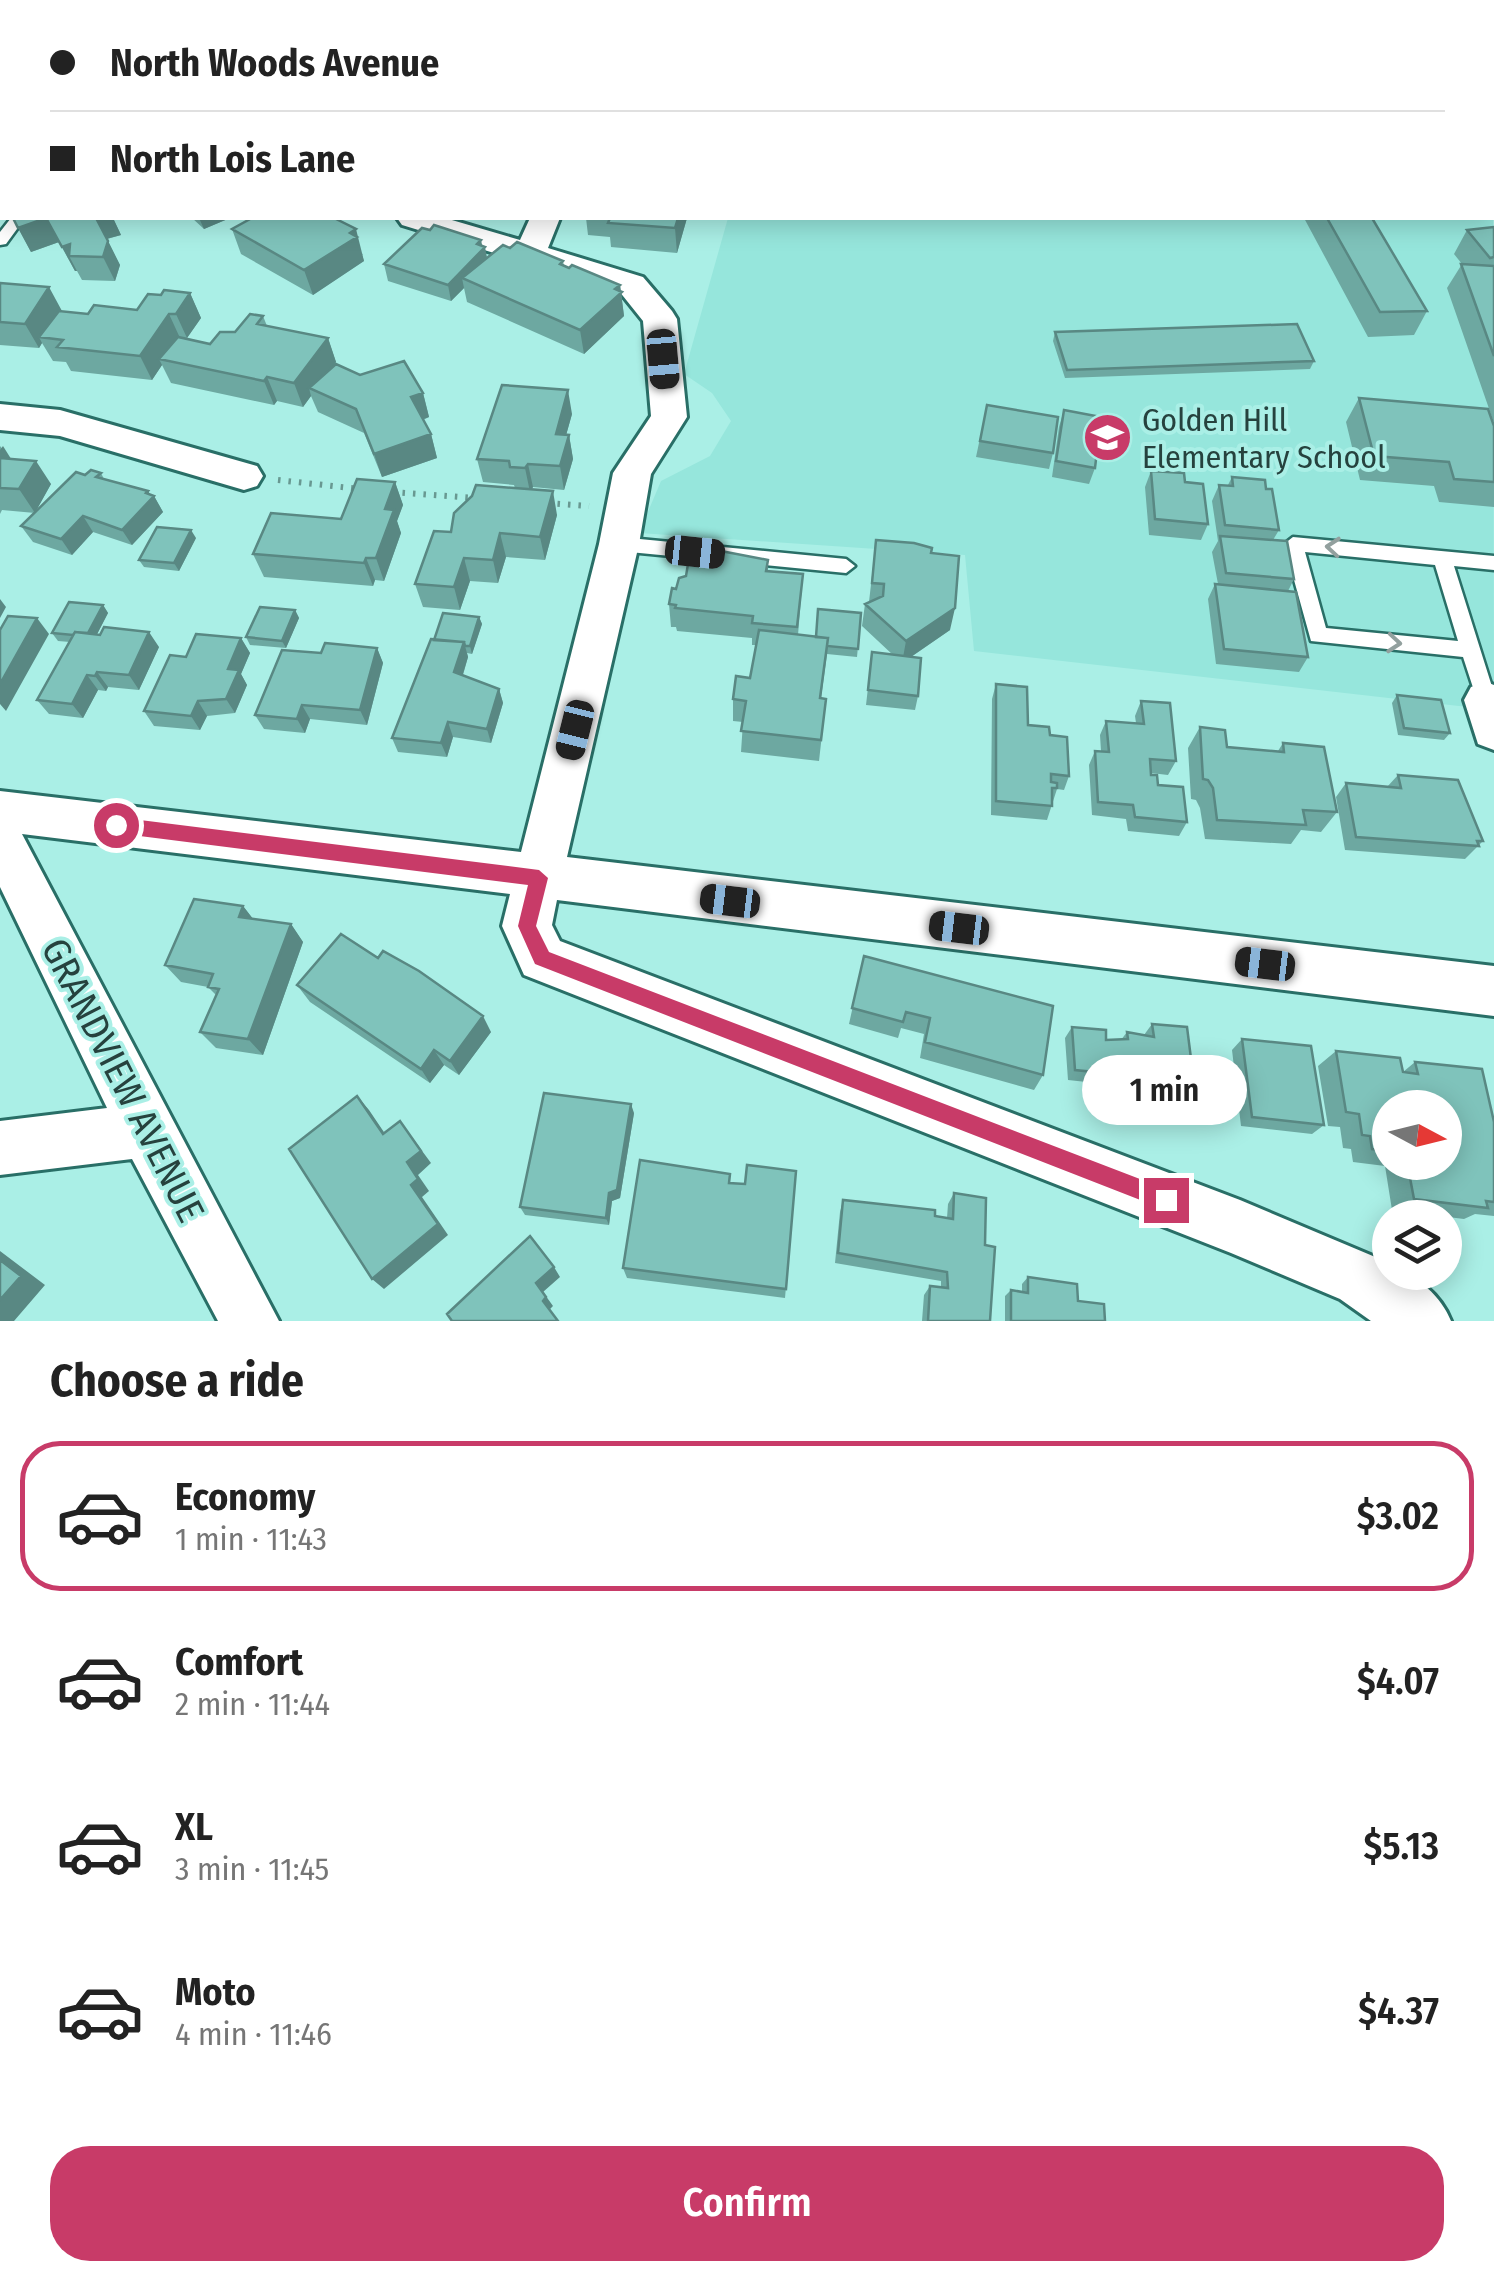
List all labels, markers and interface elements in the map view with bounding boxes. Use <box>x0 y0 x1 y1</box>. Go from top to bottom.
text: North Woods Avenue <box>110 40 439 86</box>
text: North Lois Lane <box>110 136 355 182</box>
car <box>645 328 681 390</box>
place label: Golden Hill Elementary School <box>1142 401 1386 476</box>
school or university icon: Golden Hill Elementary School <box>1081 412 1133 464</box>
car <box>664 534 726 570</box>
one-way arrow <box>1324 537 1340 559</box>
one-way arrow <box>1386 631 1402 653</box>
car <box>553 697 597 763</box>
route start <box>94 803 139 848</box>
car <box>698 882 762 920</box>
car <box>927 909 991 947</box>
street label: GRANDVIEW AVENUE <box>32 931 214 1229</box>
car <box>1233 945 1297 983</box>
callout: 1 min <box>1084 1055 1248 1125</box>
text: 1 min <box>1130 1071 1199 1109</box>
north arrow <box>1372 1090 1462 1180</box>
map controls <box>1372 1090 1462 1290</box>
route end <box>1144 1178 1189 1223</box>
button: layers <box>1372 1200 1462 1290</box>
text: Choose a ride <box>50 1354 304 1408</box>
icon: car <box>55 1471 145 1561</box>
text: Economy <box>175 1474 315 1520</box>
text: $3.02 <box>1357 1493 1439 1539</box>
text: 1 min · 11:43 <box>175 1520 327 1558</box>
icon: car <box>55 1636 145 1726</box>
text: Comfort <box>175 1639 303 1685</box>
text: $4.07 <box>1357 1658 1439 1704</box>
text: 2 min · 11:44 <box>175 1685 330 1723</box>
icon: car <box>55 1801 145 1891</box>
text: XL <box>175 1804 213 1850</box>
text: $5.13 <box>1363 1823 1439 1869</box>
text: 3 min · 11:45 <box>175 1850 329 1888</box>
icon: car <box>55 1966 145 2056</box>
text: Moto <box>175 1969 256 2015</box>
text: $4.37 <box>1358 1988 1439 2034</box>
text: 4 min · 11:46 <box>175 2015 332 2053</box>
button: Confirm <box>50 2146 1444 2261</box>

